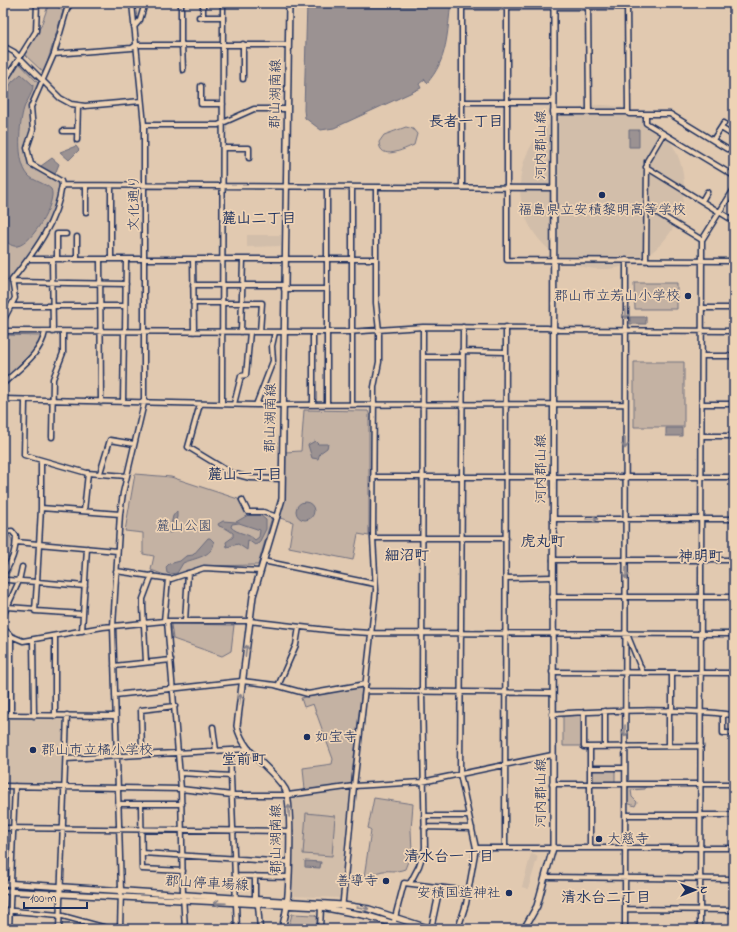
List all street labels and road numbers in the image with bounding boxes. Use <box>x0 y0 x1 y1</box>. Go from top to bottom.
street label: 郡山湖南線 <box>265 59 287 129</box>
street label: 河内郡山線 <box>531 110 552 180</box>
street label: 文化通り <box>124 175 145 231</box>
street label: 郡山湖南線 <box>260 383 282 453</box>
street label: 河内郡山線 <box>531 434 552 504</box>
street label: 河内郡山線 <box>531 758 552 828</box>
street label: 郡山湖南線 <box>266 804 287 874</box>
street label: 郡山停車場線 <box>165 871 249 897</box>

